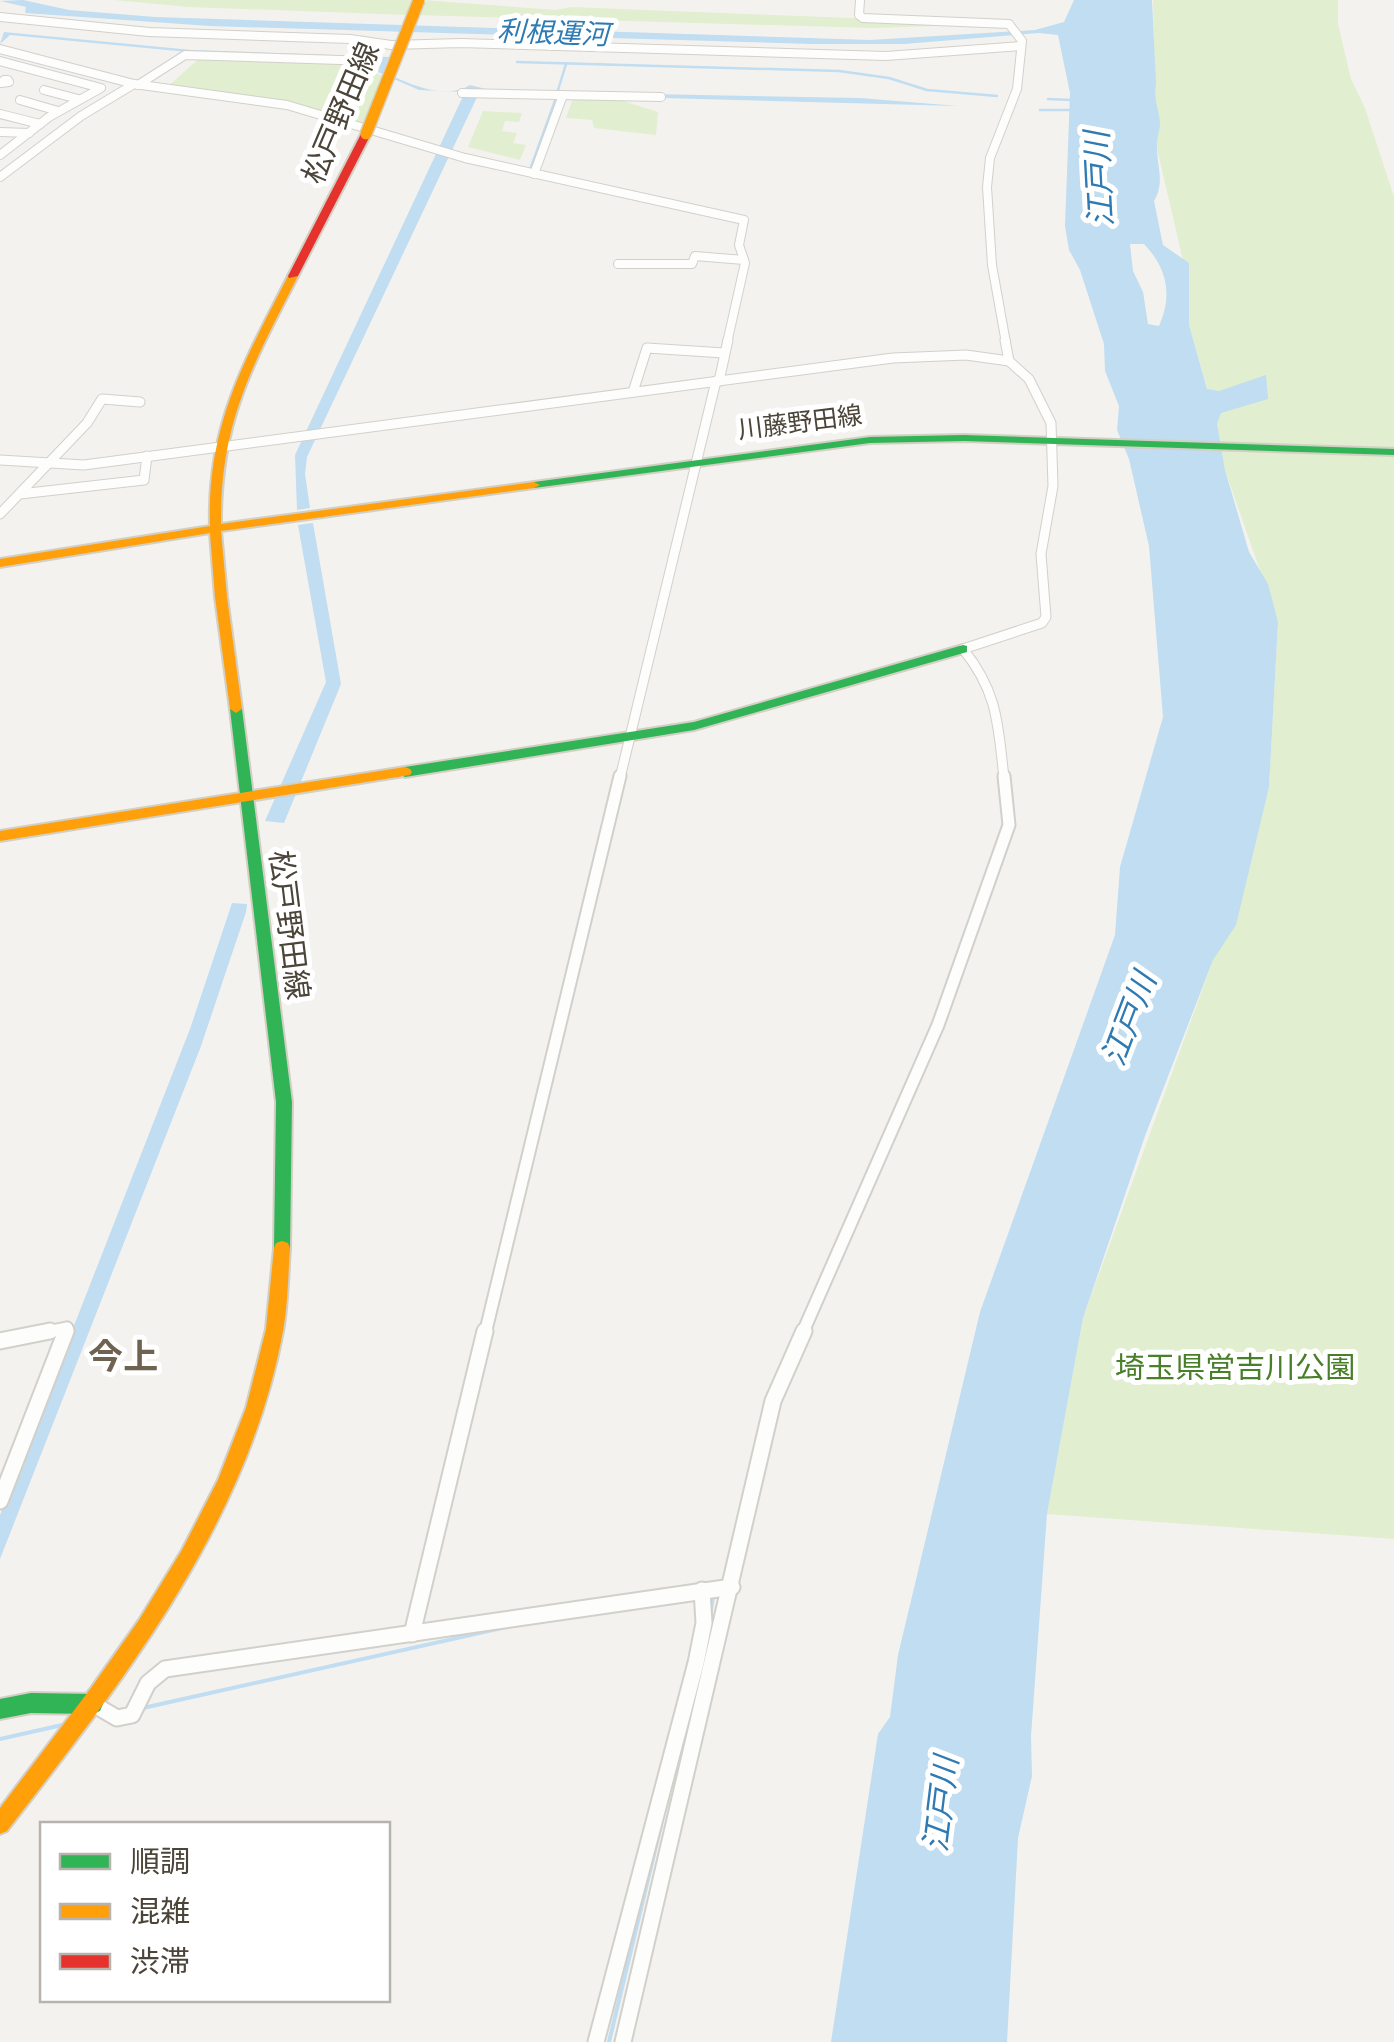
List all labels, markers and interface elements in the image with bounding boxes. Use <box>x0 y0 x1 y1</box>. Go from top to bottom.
water label: 利根運河 <box>496 15 615 52</box>
street label: 松戸野田線 <box>295 37 387 189</box>
water label: 江戸川 <box>1077 127 1120 228</box>
street label: 川藤野田線 <box>736 400 864 446</box>
street label: 松戸野田線 <box>262 848 316 1002</box>
water label: 江戸川 <box>1094 965 1165 1071</box>
district label: 今上 <box>88 1336 158 1378</box>
park label: 埼玉県営吉川公園 <box>1115 1350 1355 1386</box>
water label: 江戸川 <box>916 1751 966 1854</box>
legend <box>40 1822 390 2002</box>
text: 順調 <box>130 1844 190 1880</box>
text: 混雑 <box>130 1894 190 1930</box>
text: 渋滞 <box>130 1944 190 1980</box>

